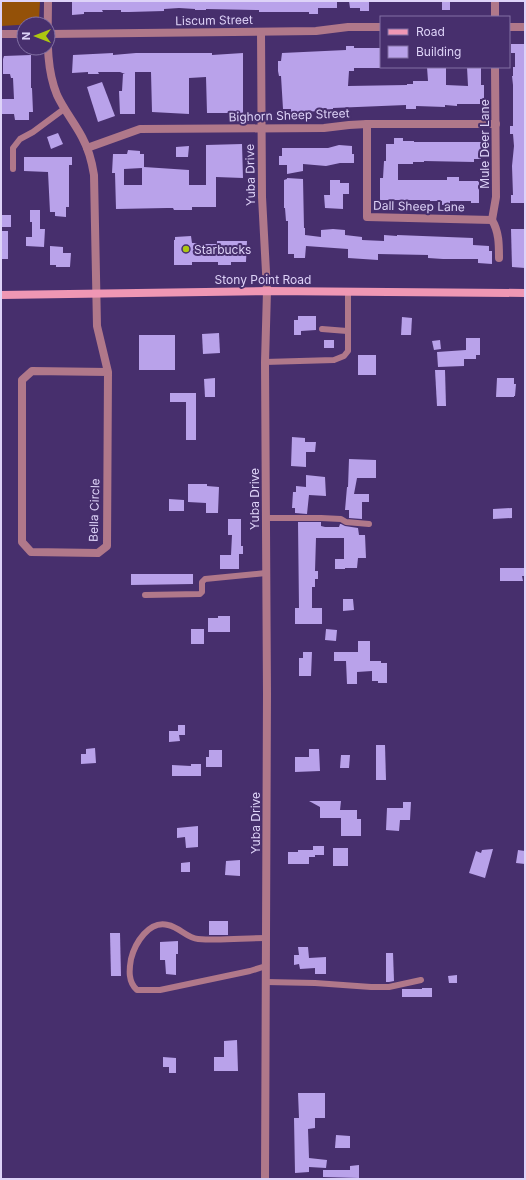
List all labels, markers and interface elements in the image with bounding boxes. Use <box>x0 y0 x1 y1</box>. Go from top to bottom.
street label: Liscum Street <box>175 12 253 28</box>
north arrow <box>16 16 56 56</box>
legend <box>380 16 510 68</box>
text: Road <box>416 24 445 39</box>
text: N <box>19 32 33 40</box>
text: Building <box>416 44 461 59</box>
street label: Mule Deer Lane <box>477 99 492 189</box>
street label: Bighorn Sheep Street <box>228 105 350 125</box>
street label: Yuba Drive <box>242 144 258 206</box>
street label: Dall Sheep Lane <box>373 198 465 214</box>
place label: Starbucks <box>194 242 251 257</box>
marker: Starbucks <box>181 244 191 254</box>
street label: Stony Point Road <box>215 272 311 287</box>
street label: Yuba Drive <box>247 468 262 530</box>
street label: Bella Circle <box>85 478 103 542</box>
street label: Yuba Drive <box>248 792 263 854</box>

